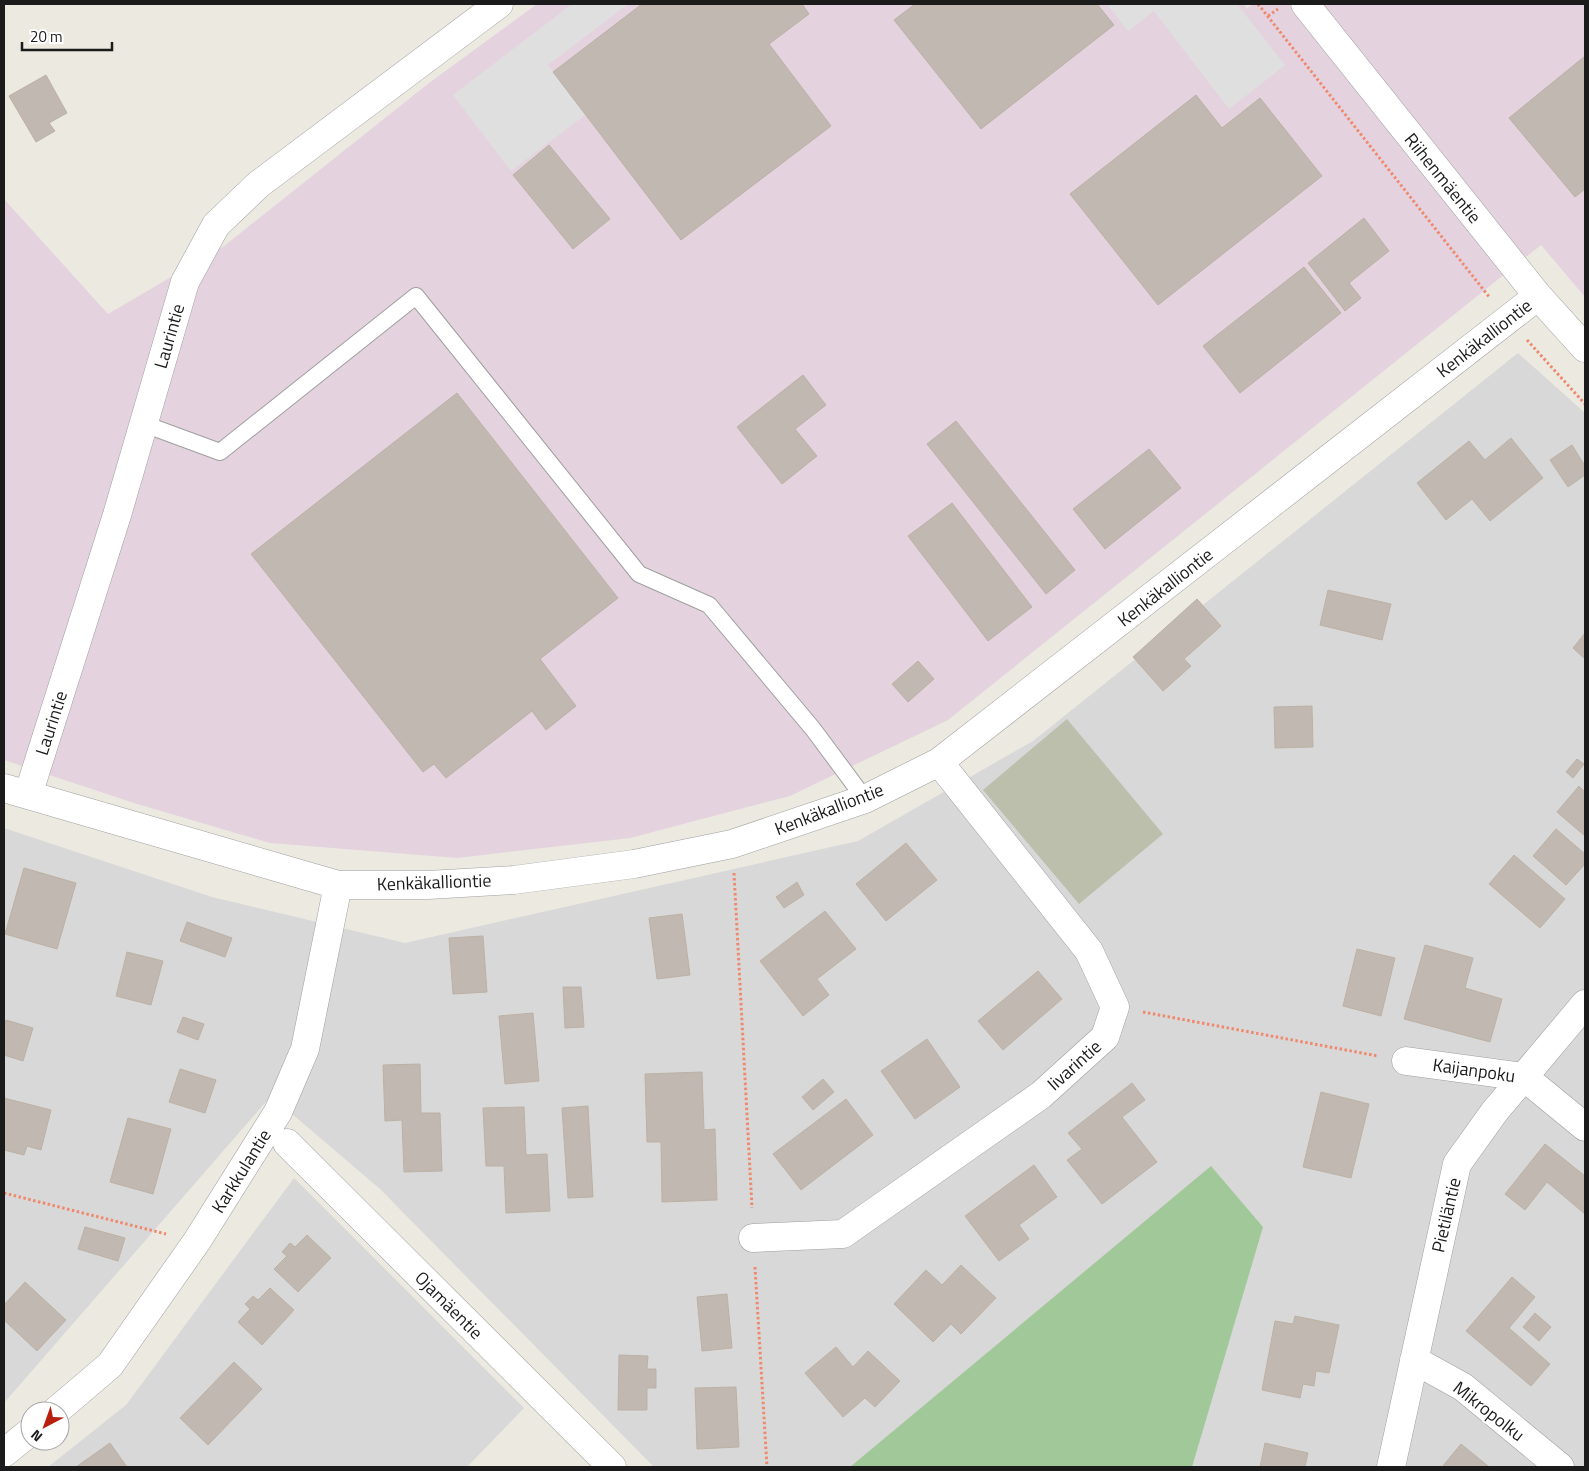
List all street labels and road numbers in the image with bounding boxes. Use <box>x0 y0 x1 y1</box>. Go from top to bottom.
street label: Riihenmäentie <box>1398 127 1488 229</box>
street label: Kenkäkalliontie <box>1431 292 1537 384</box>
street label: Laurintie <box>147 300 191 372</box>
street label: Kenkäkalliontie <box>1112 541 1218 633</box>
street label: Laurintie <box>28 687 74 759</box>
street label: Kenkäkalliontie <box>771 776 887 842</box>
street label: Kenkäkalliontie <box>376 867 492 897</box>
street label: Iivarintie <box>1041 1033 1107 1097</box>
street label: Kaijanpoku <box>1431 1051 1517 1089</box>
street label: Karkkulantie <box>205 1124 277 1218</box>
street label: Pietiläntie <box>1424 1175 1468 1255</box>
street label: Ojamäentie <box>409 1265 489 1345</box>
street label: Mikropolku <box>1447 1374 1531 1448</box>

